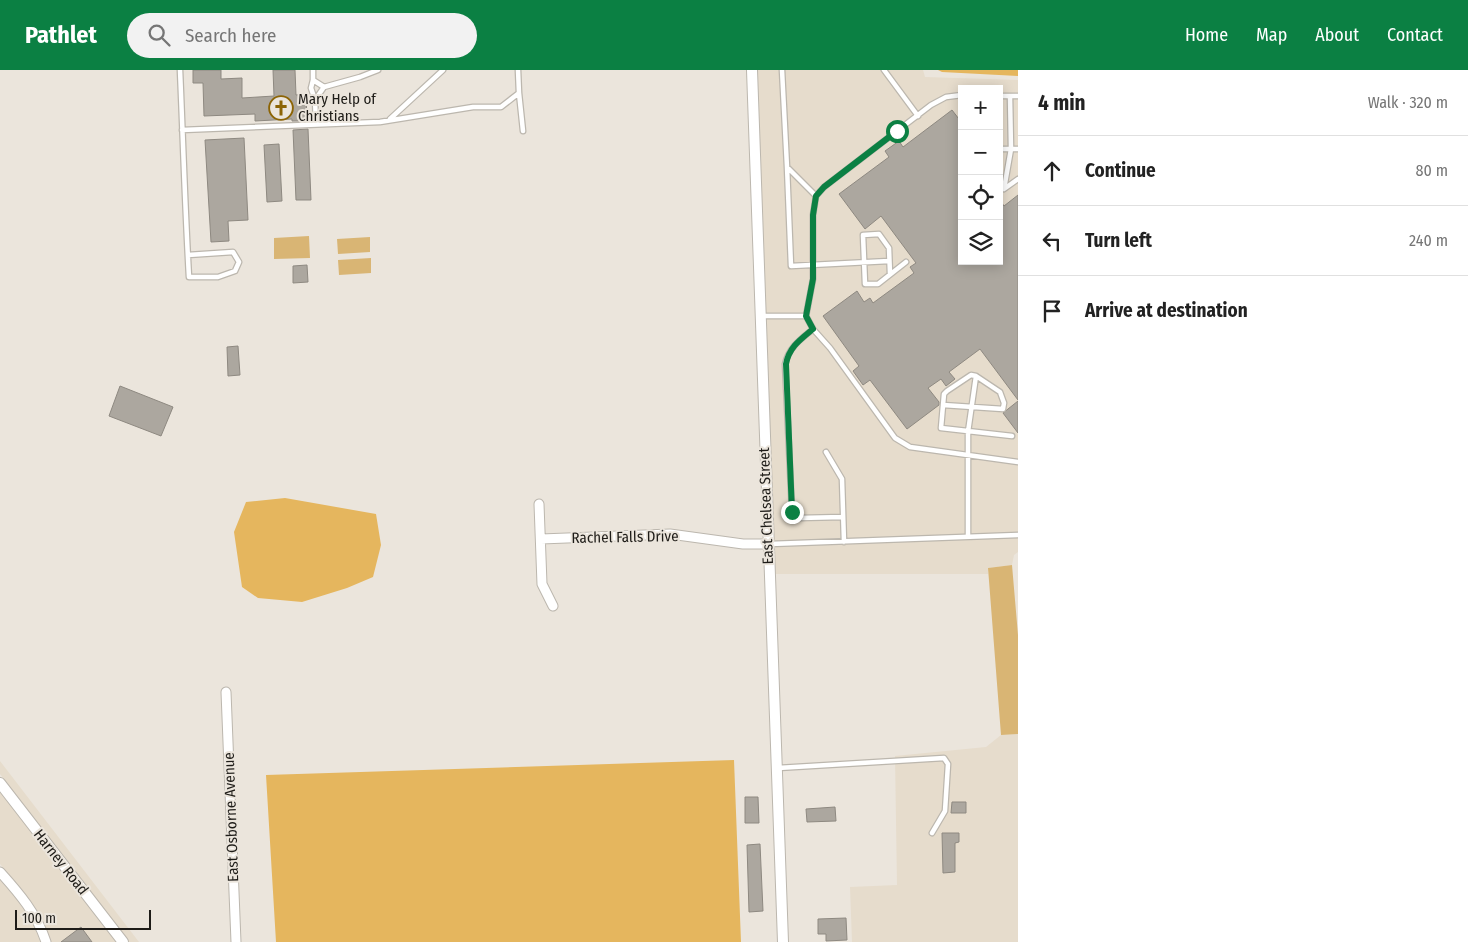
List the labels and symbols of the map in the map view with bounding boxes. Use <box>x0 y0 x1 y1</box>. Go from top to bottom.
place label: Mary Help of Christians <box>298 90 377 125</box>
church icon: Mary Help of Christians <box>268 95 294 121</box>
route start <box>886 120 909 143</box>
street label: East Chelsea Street <box>755 447 777 565</box>
route end <box>781 501 804 524</box>
street label: Rachel Falls Drive <box>571 527 679 547</box>
street label: East Osborne Avenue <box>220 752 242 882</box>
street label: Harney Road <box>30 826 92 898</box>
scale bar <box>15 907 151 930</box>

